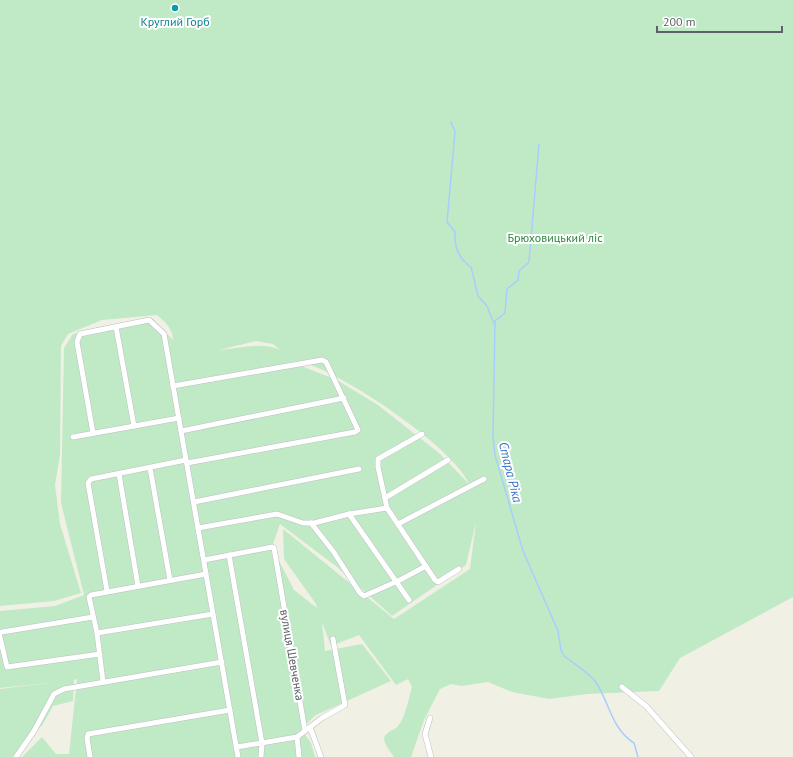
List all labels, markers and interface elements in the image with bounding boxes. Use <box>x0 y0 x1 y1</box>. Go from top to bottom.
marker: Круглий Горб <box>170 3 180 13</box>
scale bar <box>657 8 782 34</box>
place label: Круглий Горб <box>140 14 210 29</box>
text: 200 m <box>663 14 696 29</box>
park label: Брюховицький ліс <box>507 230 603 245</box>
water label: Стара Ріка <box>495 440 526 505</box>
street label: вулиця Шевченка <box>277 608 308 702</box>

